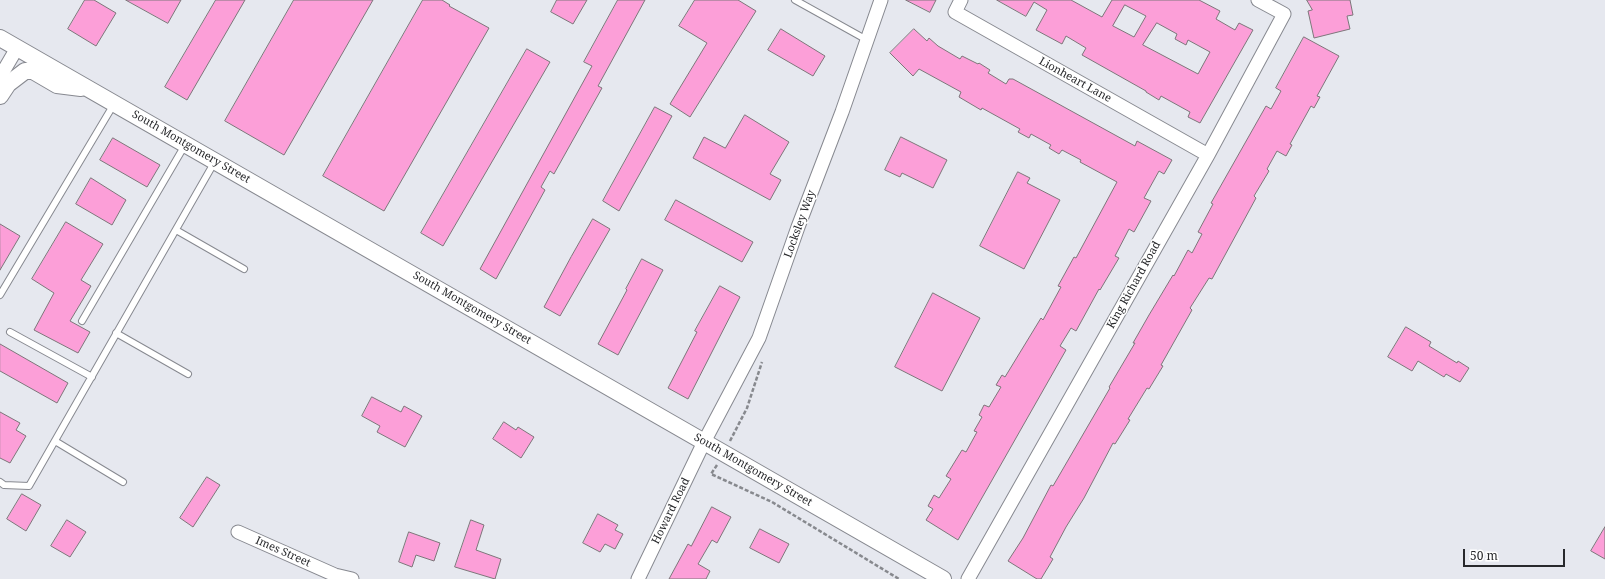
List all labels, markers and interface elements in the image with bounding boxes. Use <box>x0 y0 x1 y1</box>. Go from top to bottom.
street label: Lionheart Lane <box>1036 55 1114 105</box>
street label: South Montgomery Street <box>130 108 252 186</box>
street label: Locksley Way <box>782 188 818 260</box>
street label: King Richard Road <box>1105 239 1163 331</box>
street label: South Montgomery Street <box>411 269 533 347</box>
street label: South Montgomery Street <box>692 431 814 509</box>
street label: Howard Road <box>649 476 693 546</box>
street label: Imes Street <box>253 534 313 570</box>
scale bar <box>1465 541 1567 567</box>
text: 50 m <box>1470 547 1498 564</box>

